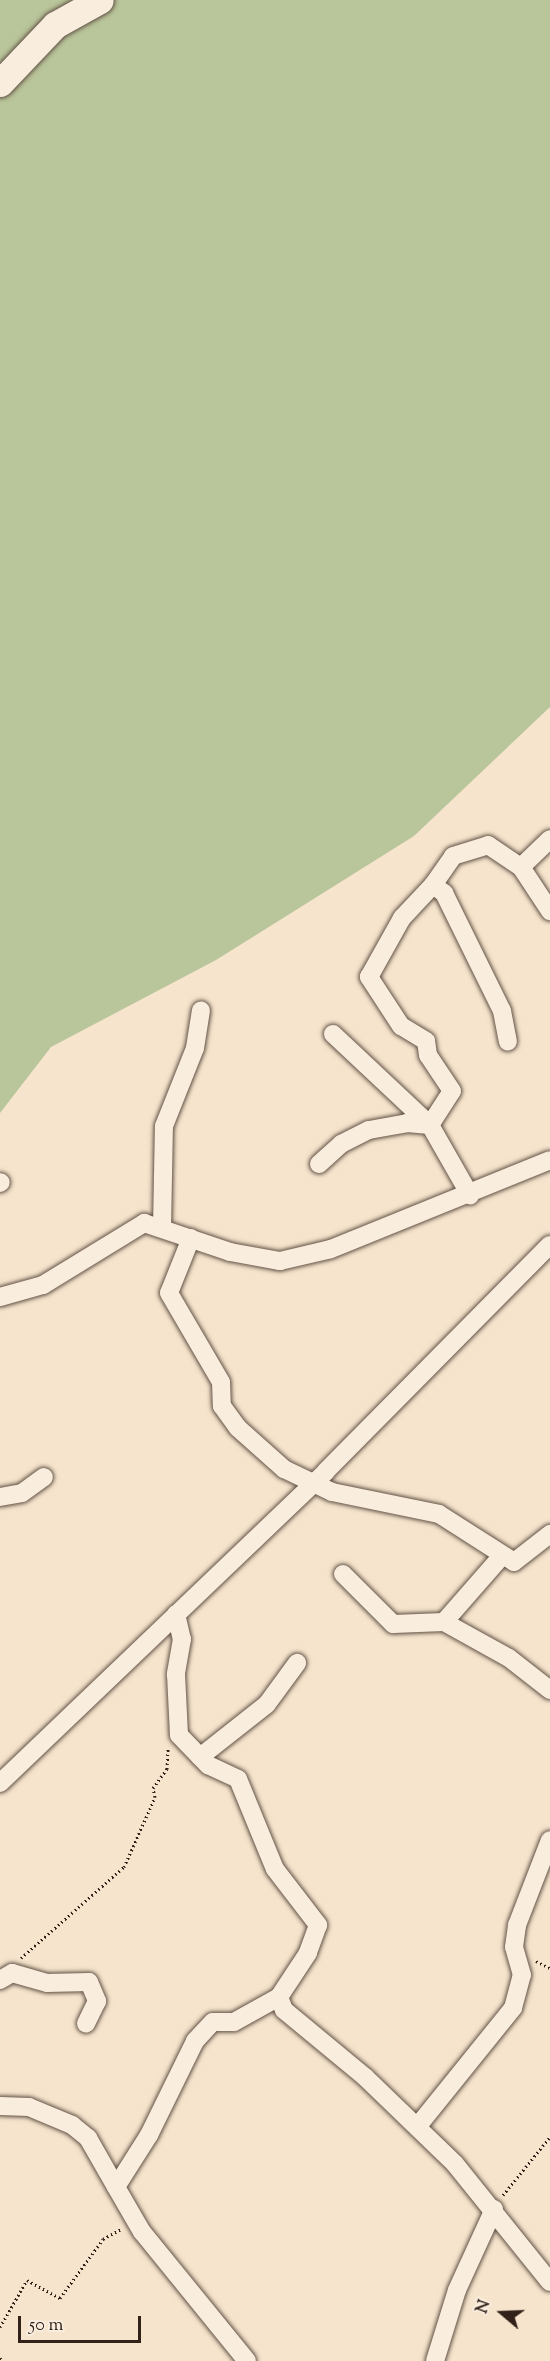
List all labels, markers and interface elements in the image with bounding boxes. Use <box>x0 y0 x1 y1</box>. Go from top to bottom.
north arrow <box>472 2283 532 2343</box>
text: N <box>472 2297 497 2317</box>
scale bar <box>21 2304 144 2342</box>
text: 50 m <box>29 2313 63 2339</box>

